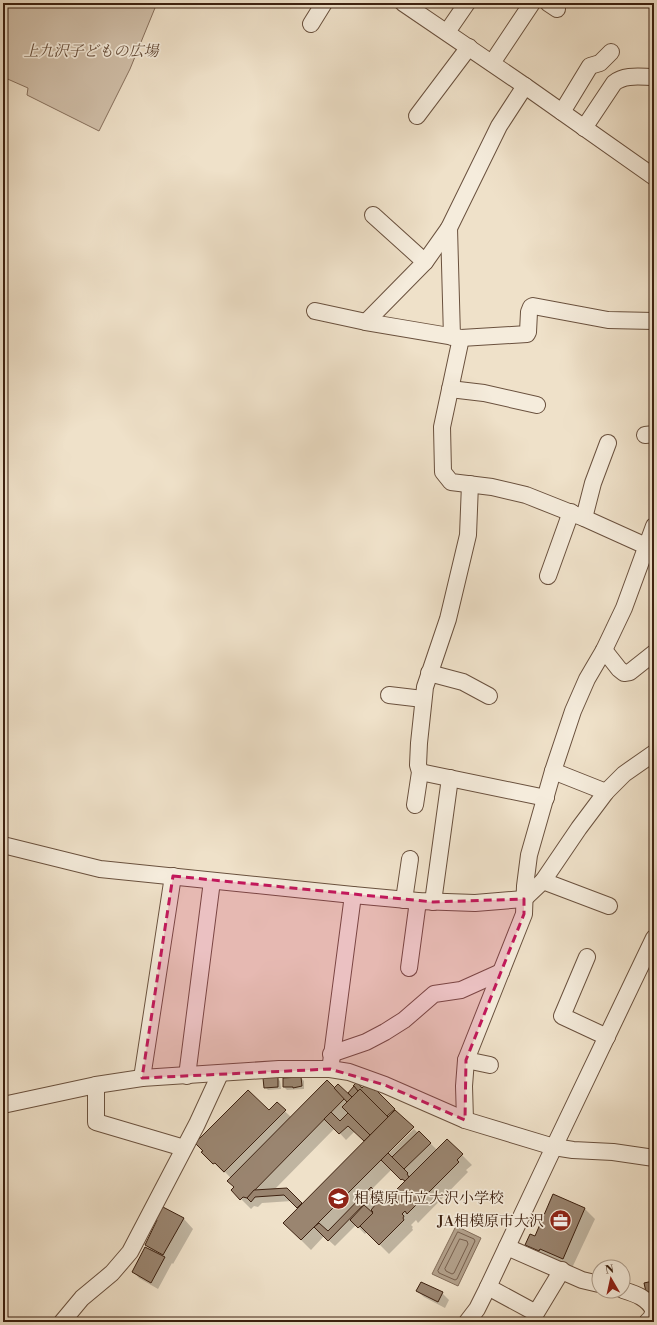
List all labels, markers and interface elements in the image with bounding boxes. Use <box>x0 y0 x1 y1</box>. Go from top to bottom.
park label: 上九沢子どもの広場 <box>23 42 160 61</box>
school or university icon: 相模原市立大沢小学校 <box>326 1185 352 1211</box>
place label: 相模原市立大沢小学校 <box>354 1189 504 1208</box>
office icon: JA相模原市大沢 <box>547 1208 573 1234</box>
place label: JA相模原市大沢 <box>436 1212 544 1231</box>
north arrow <box>591 1259 631 1299</box>
text: N <box>604 1262 615 1278</box>

